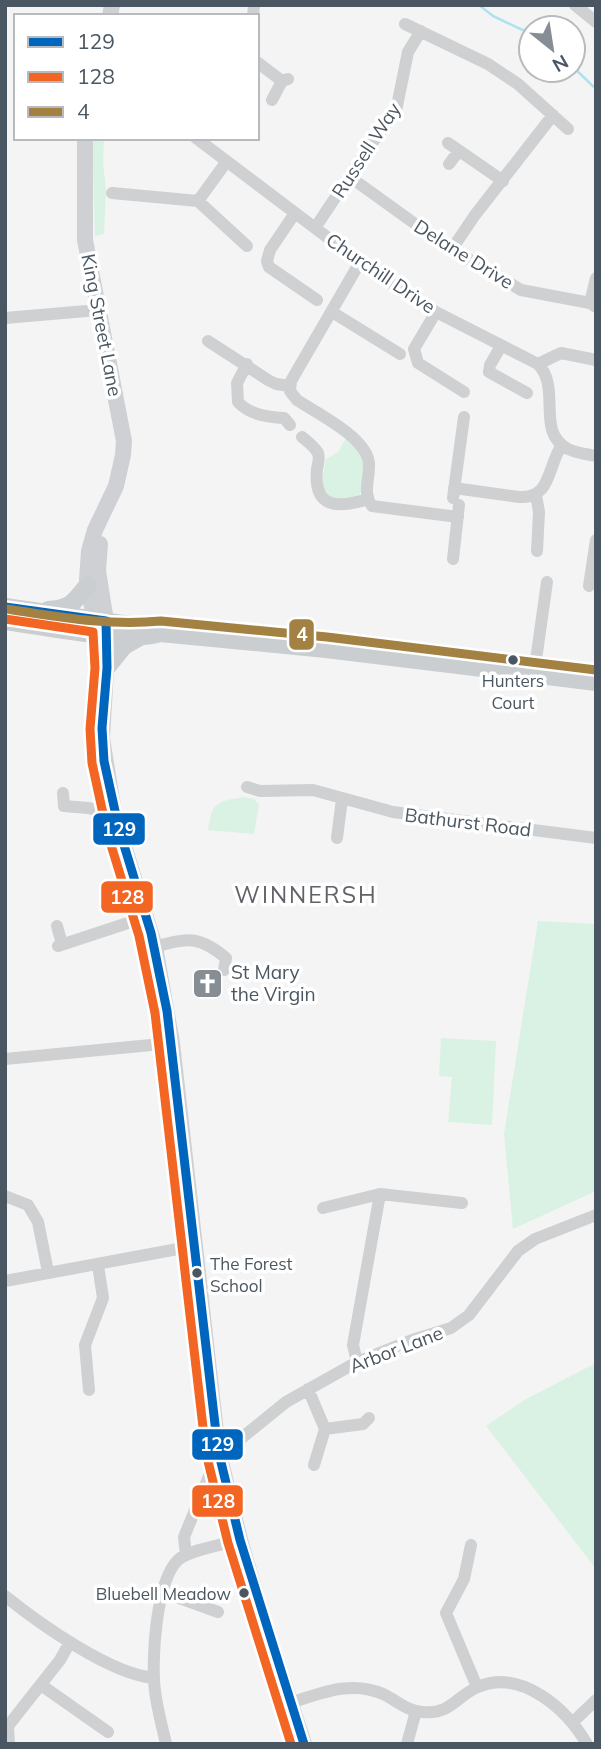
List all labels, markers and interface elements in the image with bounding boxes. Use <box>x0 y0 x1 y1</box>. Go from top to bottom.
legend <box>14 14 259 140</box>
north arrow <box>517 14 587 84</box>
text: 129 <box>77 28 115 54</box>
text: N <box>548 50 573 78</box>
text: 128 <box>77 63 115 89</box>
text: 4 <box>77 98 90 124</box>
street label: Russell Way <box>326 98 406 202</box>
street label: Delane Drive <box>410 214 518 294</box>
street label: Churchill Drive <box>322 228 440 318</box>
street label: King Street Lane <box>76 252 128 398</box>
line badge: 4 <box>288 618 315 651</box>
text: 4 <box>296 622 308 646</box>
marker: Hunters Court <box>506 653 520 667</box>
place label: Hunters Court <box>482 670 544 713</box>
street label: Bathurst Road <box>403 802 533 842</box>
line badge: 129 <box>92 812 146 846</box>
text: 129 <box>102 817 136 841</box>
line badge: 128 <box>100 880 154 914</box>
district label: WINNERSH <box>234 880 378 909</box>
text: 128 <box>110 885 144 909</box>
place label: St Mary the Virgin <box>231 960 316 1006</box>
church icon: St Mary the Virgin <box>191 966 225 1000</box>
place label: The Forest School <box>210 1253 293 1296</box>
marker: The Forest School <box>190 1266 204 1280</box>
street label: Arbor Lane <box>346 1320 446 1378</box>
line badge: 129 <box>191 1428 244 1461</box>
text: 129 <box>200 1432 234 1456</box>
line badge: 128 <box>191 1484 244 1518</box>
text: 128 <box>201 1489 235 1513</box>
place label: Bluebell Meadow <box>96 1583 231 1604</box>
marker: Bluebell Meadow <box>237 1586 251 1600</box>

